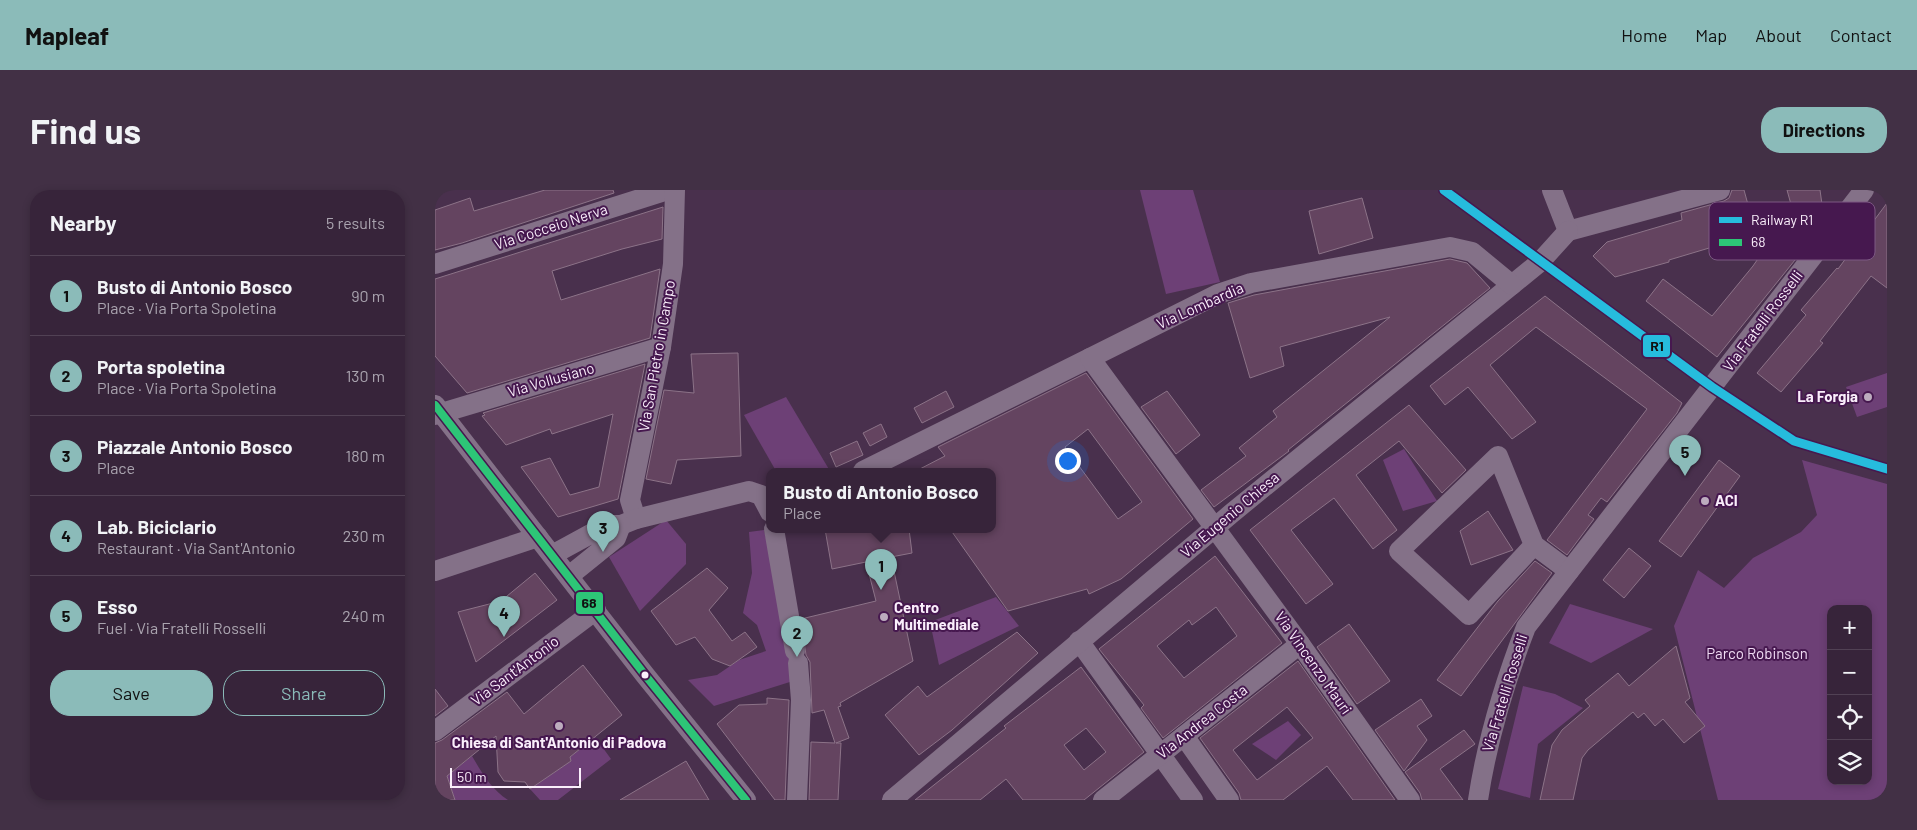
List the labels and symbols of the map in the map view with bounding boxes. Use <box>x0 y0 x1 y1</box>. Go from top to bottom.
street label: Via Cocceio Nerva <box>492 199 609 253</box>
legend <box>1709 202 1875 260</box>
text: Railway R1 <box>1751 211 1813 228</box>
text: 68 <box>1751 233 1766 250</box>
street label: Via Fratelli Rosselli <box>1718 266 1806 374</box>
street label: Via Lombardia <box>1153 278 1246 332</box>
street label: Via San Pietro in Campo <box>634 279 678 433</box>
line badge: R1 <box>1642 334 1671 358</box>
text: R1 <box>1650 337 1664 354</box>
street label: Via Vollusiano <box>505 358 596 400</box>
place label: La Forgia <box>1797 387 1858 405</box>
marker: La Forgia <box>1862 391 1874 403</box>
pin: 5 <box>1669 435 1701 476</box>
your location <box>1055 448 1081 474</box>
street label: Via Eugenio Chiesa <box>1176 468 1282 561</box>
place label: ACI <box>1715 491 1738 509</box>
marker: ACI <box>1699 495 1711 507</box>
pin: 3 <box>587 511 619 552</box>
pin: 1 <box>865 549 897 590</box>
line badge: 68 <box>575 591 604 615</box>
text: 68 <box>581 594 597 611</box>
pin: 4 <box>488 596 520 637</box>
place label: Centro Multimediale <box>894 598 979 633</box>
street label: Via Vincenzo Mauri <box>1272 608 1356 717</box>
marker: Centro Multimediale <box>878 611 890 623</box>
pin: 2 <box>781 616 813 657</box>
street label: Via Sant'Antonio <box>467 631 562 709</box>
street label: Via Fratelli Rosselli <box>1478 632 1530 754</box>
park label: Parco Robinson <box>1706 644 1808 662</box>
unlabelled marker <box>640 670 650 680</box>
street label: Via Andrea Costa <box>1152 680 1250 762</box>
marker: Chiesa di Sant'Antonio di Padova <box>553 720 565 732</box>
place label: Chiesa di Sant'Antonio di Padova <box>452 733 666 751</box>
scale bar <box>450 765 581 788</box>

